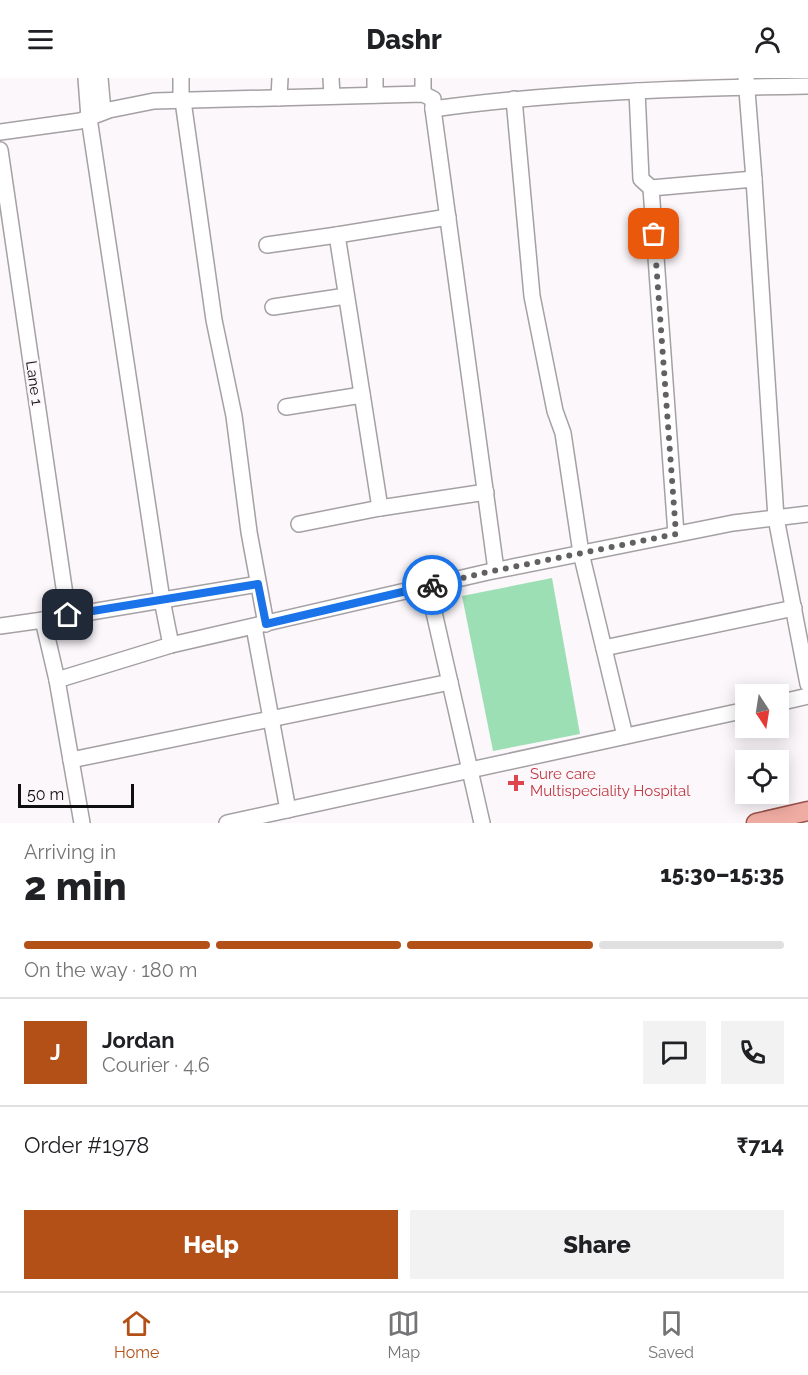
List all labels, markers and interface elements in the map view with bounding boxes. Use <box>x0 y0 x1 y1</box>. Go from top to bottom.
icon: menu <box>24 23 57 56</box>
icon: person <box>751 23 784 56</box>
text: Dashr <box>366 24 442 55</box>
pin <box>628 208 679 259</box>
icon: bag <box>637 217 670 250</box>
street label: Lane 1 <box>22 360 46 407</box>
courier <box>402 555 462 615</box>
icon: bike <box>416 569 449 602</box>
pin <box>42 589 93 640</box>
icon: home <box>51 598 84 631</box>
north arrow <box>735 684 789 738</box>
map controls <box>735 684 789 804</box>
button: locate <box>735 750 789 804</box>
place label: Sure care Multispeciality Hospital <box>530 765 691 800</box>
marker: Sure care Multispeciality Hospital <box>507 774 525 792</box>
scale bar <box>18 781 134 808</box>
text: 50 m <box>27 785 64 804</box>
text: Arriving in <box>24 840 116 864</box>
text: 15:30–15:35 <box>660 861 784 887</box>
text: 2 min <box>24 863 127 909</box>
text: On the way · 180 m <box>24 958 197 982</box>
button: chat <box>643 1021 706 1084</box>
button: phone <box>721 1021 784 1084</box>
text: Jordan <box>102 1027 174 1053</box>
text: J <box>50 1039 61 1065</box>
text: Courier · 4.6 <box>102 1053 210 1077</box>
text: Order #1978 <box>24 1132 149 1158</box>
text: ₹714 <box>736 1132 784 1158</box>
button: Help <box>24 1210 398 1279</box>
button: Share <box>410 1210 784 1279</box>
tab: Home <box>114 1307 159 1362</box>
tab: Map <box>387 1307 420 1362</box>
tab: Saved <box>648 1307 694 1362</box>

